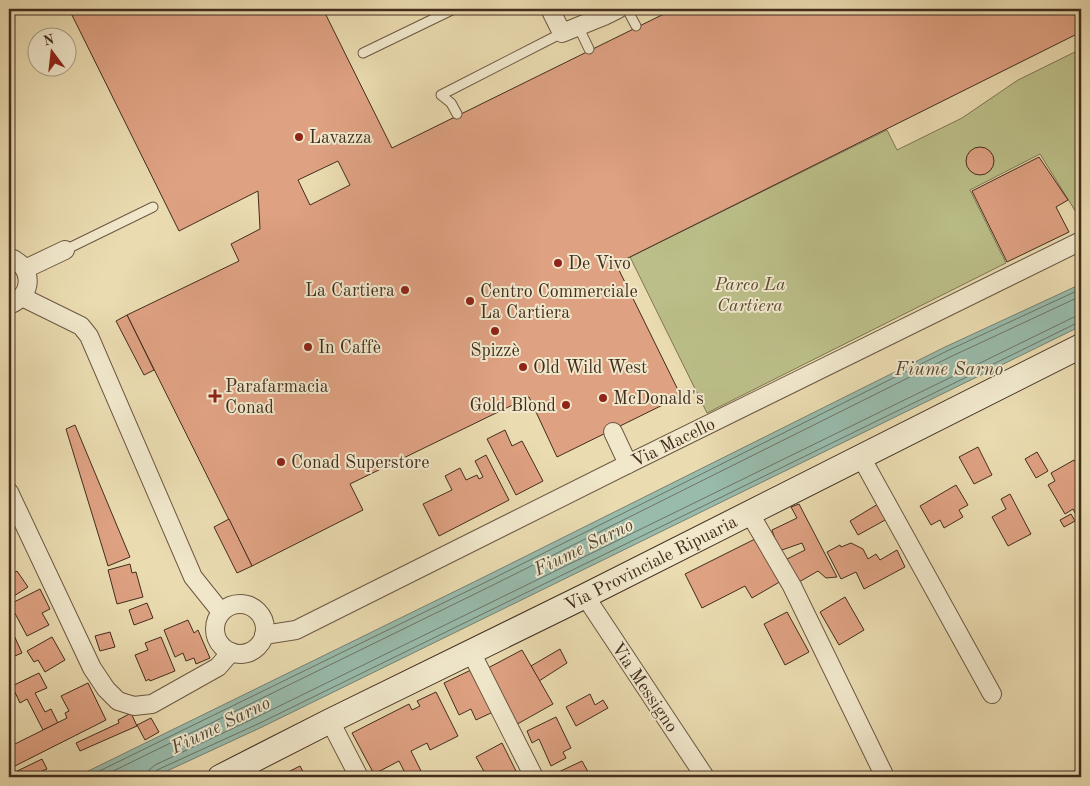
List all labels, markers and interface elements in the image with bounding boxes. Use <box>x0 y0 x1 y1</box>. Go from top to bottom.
north arrow <box>28 28 78 78</box>
text: N <box>42 32 56 49</box>
place label: Lavazza <box>309 129 372 147</box>
marker: Lavazza <box>293 131 305 143</box>
place label: De Vivo <box>568 255 631 273</box>
marker: De Vivo <box>552 257 564 269</box>
park label: Parco La Cartiera <box>713 276 786 315</box>
place label: La Cartiera <box>305 282 395 300</box>
place label: Centro Commerciale La Cartiera <box>480 283 638 322</box>
marker: La Cartiera <box>399 284 411 296</box>
marker: Centro Commerciale La Cartiera <box>464 295 476 307</box>
marker: Spizzè <box>489 325 501 337</box>
place label: In Caffè <box>318 339 381 357</box>
marker: In Caffè <box>302 341 314 353</box>
place label: Spizzè <box>470 342 520 360</box>
place label: Old Wild West <box>533 359 647 377</box>
marker: Old Wild West <box>517 361 529 373</box>
water label: Fiume Sarno <box>894 361 1003 380</box>
place label: Parafarmacia Conad <box>225 378 329 417</box>
marker: Parafarmacia Conad <box>209 390 221 402</box>
place label: McDonald's <box>613 390 704 408</box>
marker: McDonald's <box>597 392 609 404</box>
place label: Gold Blond <box>469 397 556 415</box>
marker: Gold Blond <box>560 399 572 411</box>
street label: Via Macello <box>629 415 718 471</box>
place label: Conad Superstore <box>291 454 430 472</box>
marker: Conad Superstore <box>275 456 287 468</box>
street label: Via Provinciale Ripuaria <box>562 513 740 615</box>
water label: Fiume Sarno <box>530 516 637 581</box>
street label: Via Messigno <box>608 639 681 736</box>
water label: Fiume Sarno <box>167 694 274 759</box>

